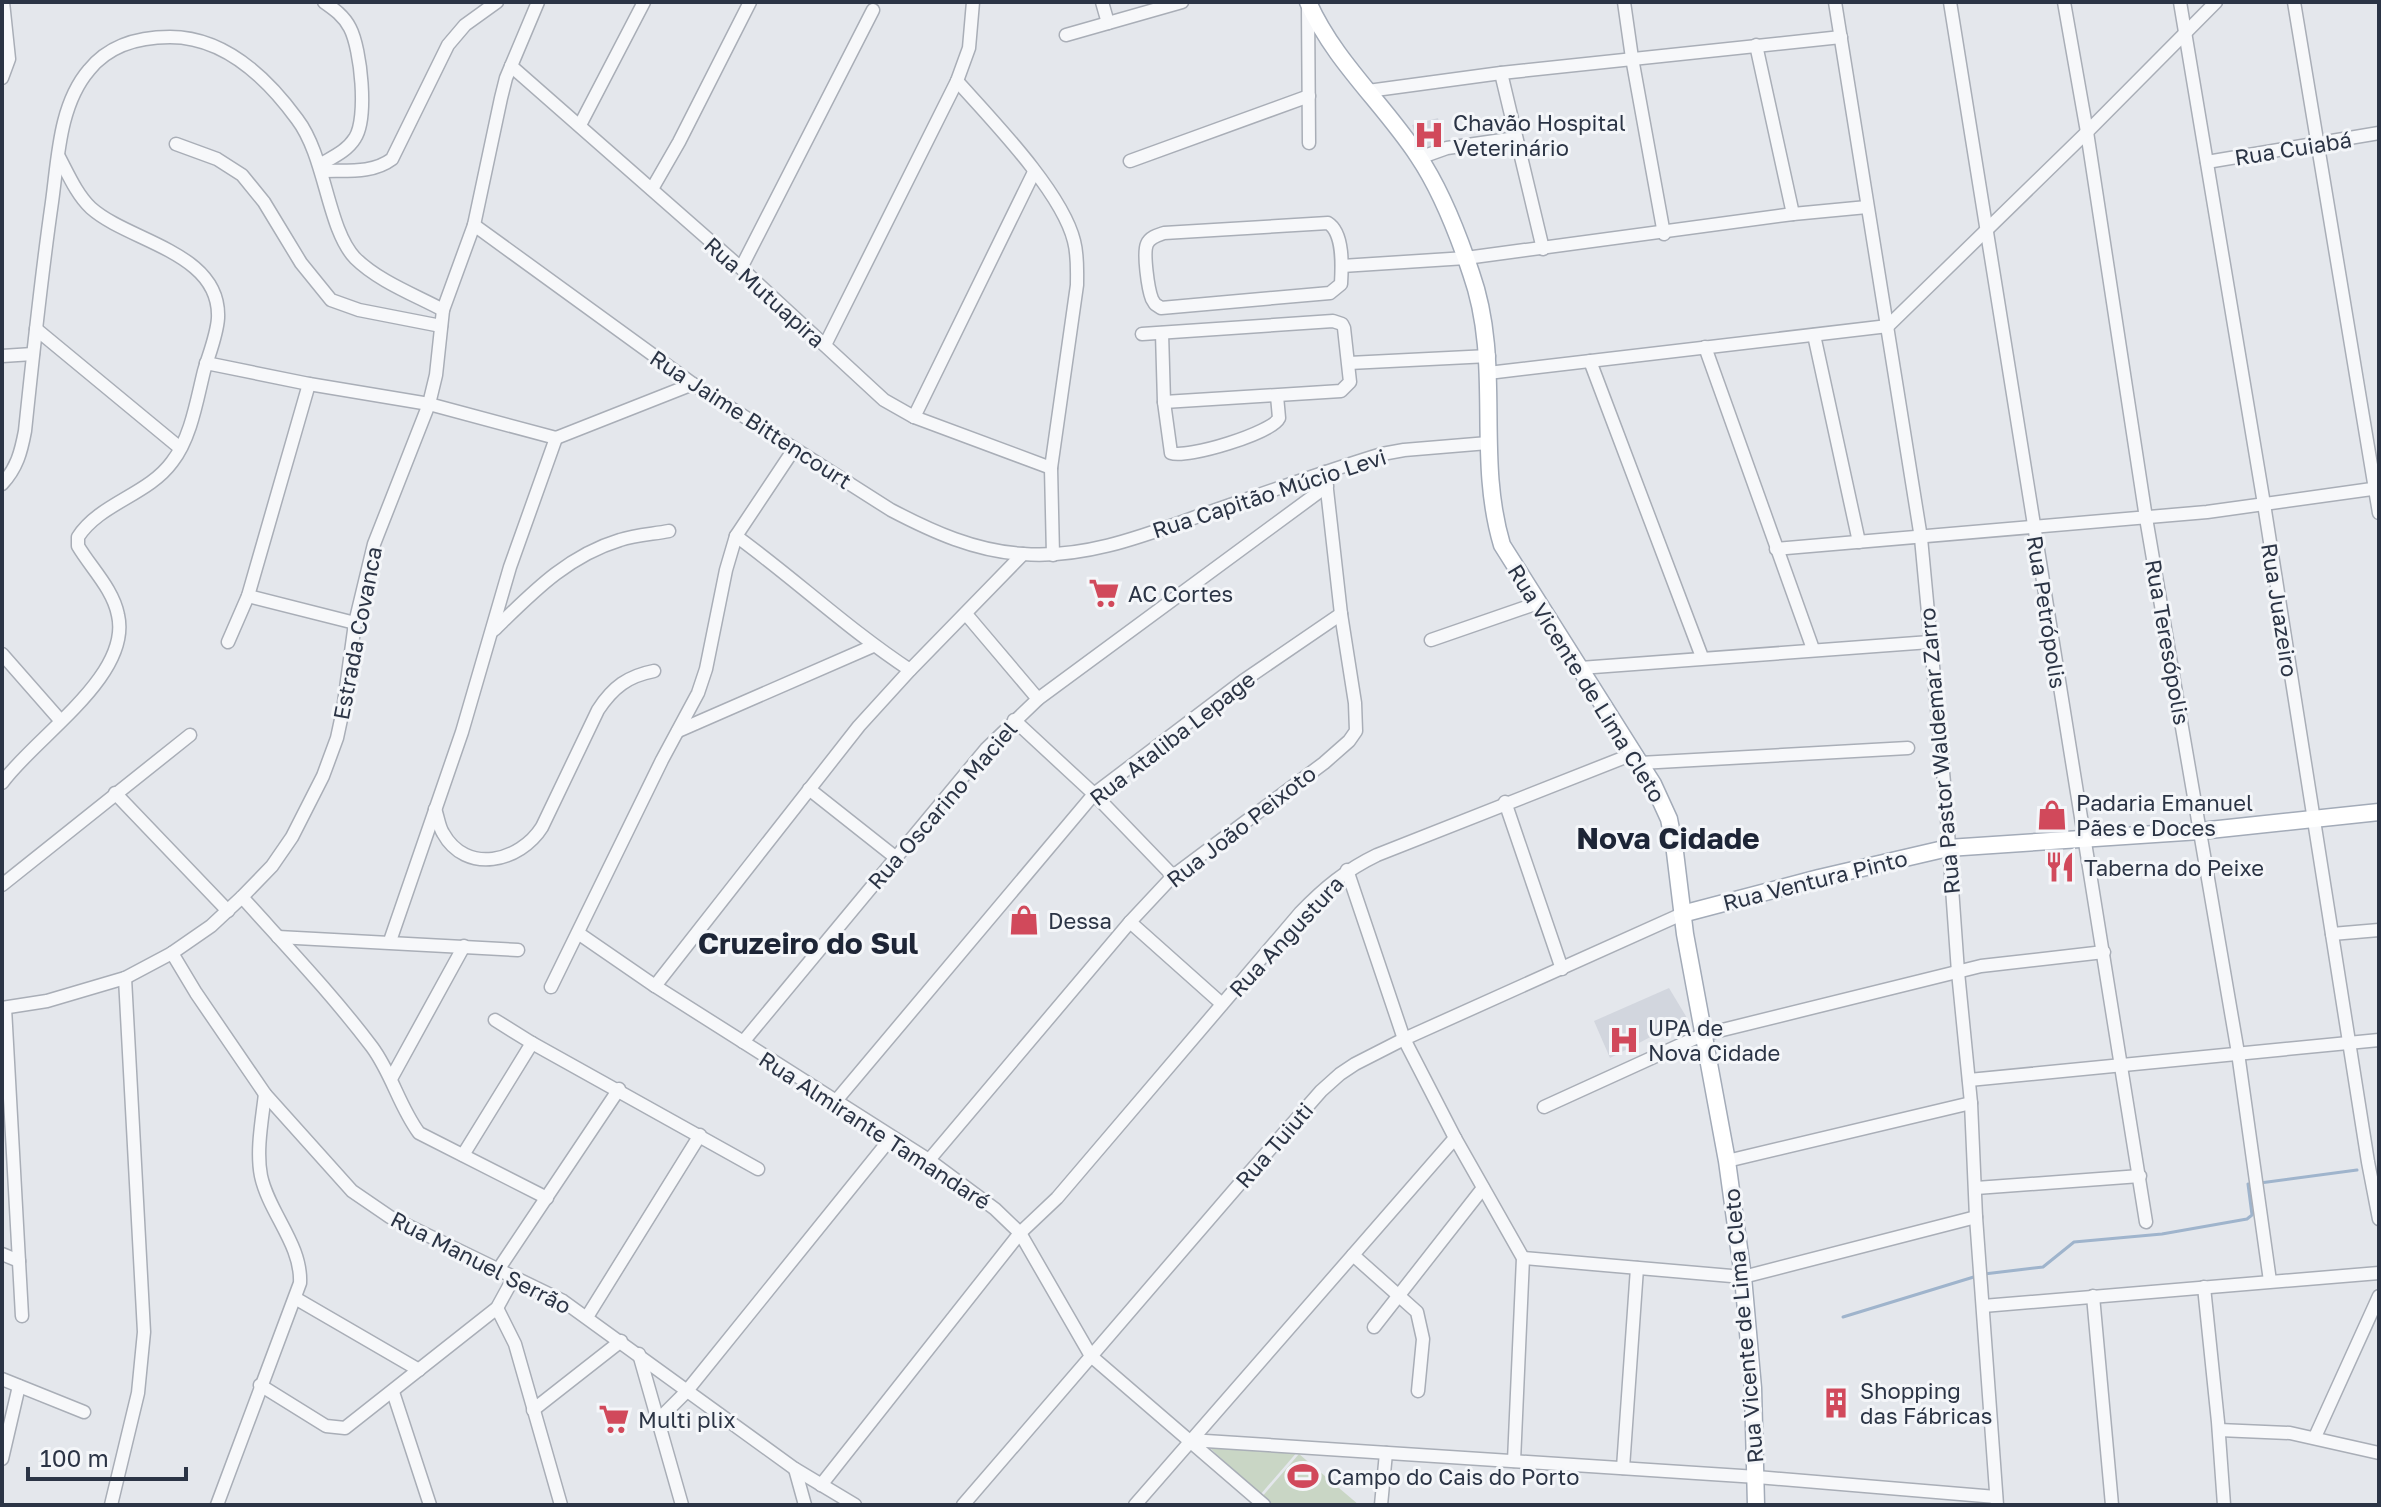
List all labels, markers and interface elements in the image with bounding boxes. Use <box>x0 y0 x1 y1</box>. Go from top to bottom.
place label: Chavão Hospital Veterinário <box>1453 109 1626 161</box>
hospital icon: Chavão Hospital Veterinário <box>1412 118 1446 152</box>
street label: Rua Cuiabá <box>2232 125 2354 171</box>
street label: Rua Mutuapira <box>699 231 831 353</box>
street label: Rua Jaime Bittencourt <box>645 344 857 494</box>
street label: Rua Capitão Múcio Levi <box>1149 442 1389 544</box>
street label: Rua Petrópolis <box>2022 534 2072 690</box>
street label: Rua Juazeiro <box>2256 541 2304 679</box>
street label: Estrada Covanca <box>327 544 387 722</box>
street label: Rua Teresópolis <box>2140 557 2196 727</box>
street label: Rua Vicente de Lima Cleto <box>1503 559 1671 807</box>
supermarket icon: AC Cortes <box>1087 576 1121 610</box>
place label: AC Cortes <box>1128 580 1233 607</box>
street label: Rua Pastor Waldemar Zarro <box>1913 607 1965 895</box>
street label: Rua Ataliba Lepage <box>1084 665 1260 811</box>
street label: Rua Oscarino Maciel <box>862 715 1022 895</box>
street label: Rua João Peixoto <box>1161 759 1321 893</box>
place label: Padaria Emanuel Pães e Doces <box>2076 789 2253 841</box>
shop icon: Padaria Emanuel Pães e Doces <box>2035 798 2069 832</box>
district label: Nova Cidade <box>1576 820 1760 856</box>
street label: Rua Ventura Pinto <box>1720 844 1910 916</box>
restaurant icon: Taberna do Peixe <box>2043 850 2077 884</box>
place label: Taberna do Peixe <box>2084 854 2264 881</box>
street label: Rua Angustura <box>1223 870 1349 1002</box>
shop icon: Dessa <box>1007 903 1041 937</box>
place label: Dessa <box>1048 907 1112 934</box>
district label: Cruzeiro do Sul <box>698 925 918 961</box>
place label: UPA de Nova Cidade <box>1648 1014 1780 1066</box>
hospital icon: UPA de Nova Cidade <box>1607 1023 1641 1057</box>
street label: Rua Almirante Tamandaré <box>754 1045 996 1215</box>
street label: Rua Tuiuti <box>1229 1097 1319 1193</box>
street label: Rua Vicente de Lima Cleto <box>1718 1188 1768 1464</box>
street label: Rua Manuel Serrão <box>386 1205 576 1319</box>
place label: Shopping das Fábricas <box>1860 1377 1992 1429</box>
building icon: Shopping das Fábricas <box>1819 1386 1853 1420</box>
supermarket icon: Multi plix <box>597 1402 631 1436</box>
place label: Multi plix <box>638 1406 736 1433</box>
scale bar <box>28 1431 186 1481</box>
text: 100 m <box>40 1443 109 1472</box>
sports icon: Campo do Cais do Porto <box>1286 1459 1320 1493</box>
place label: Campo do Cais do Porto <box>1327 1463 1579 1490</box>

